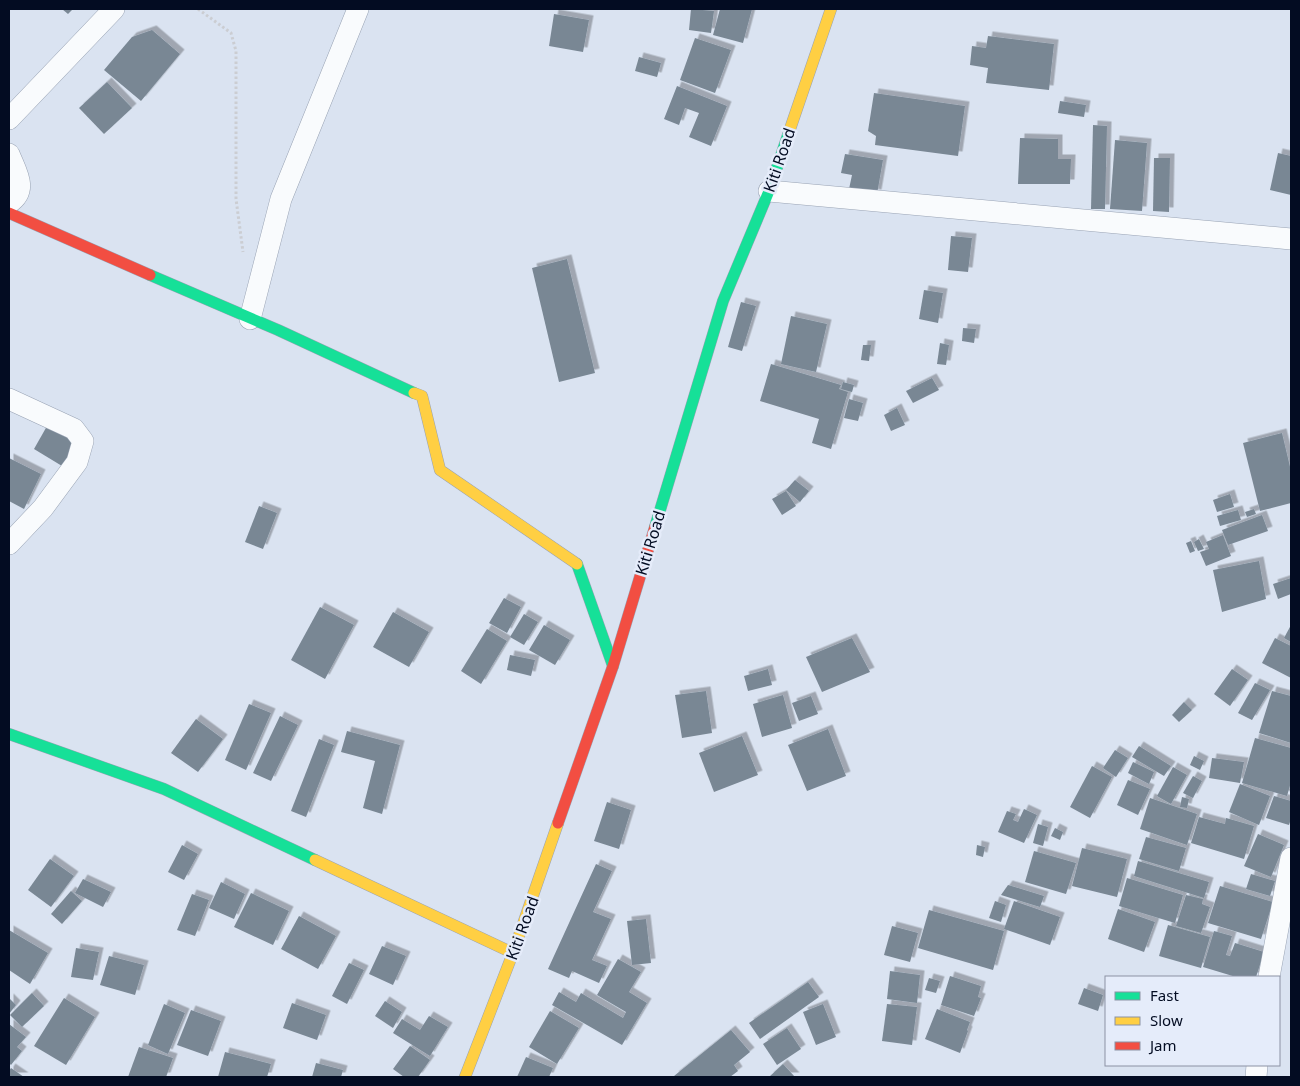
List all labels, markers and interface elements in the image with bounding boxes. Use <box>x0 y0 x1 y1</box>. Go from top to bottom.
street label: Kiti Road <box>758 125 800 195</box>
street label: Kiti Road <box>630 508 670 578</box>
street label: Kiti Road <box>500 893 544 963</box>
legend <box>1105 976 1280 1066</box>
text: Fast <box>1150 985 1179 1005</box>
text: Slow <box>1150 1010 1183 1030</box>
text: Jam <box>1148 1035 1177 1055</box>

